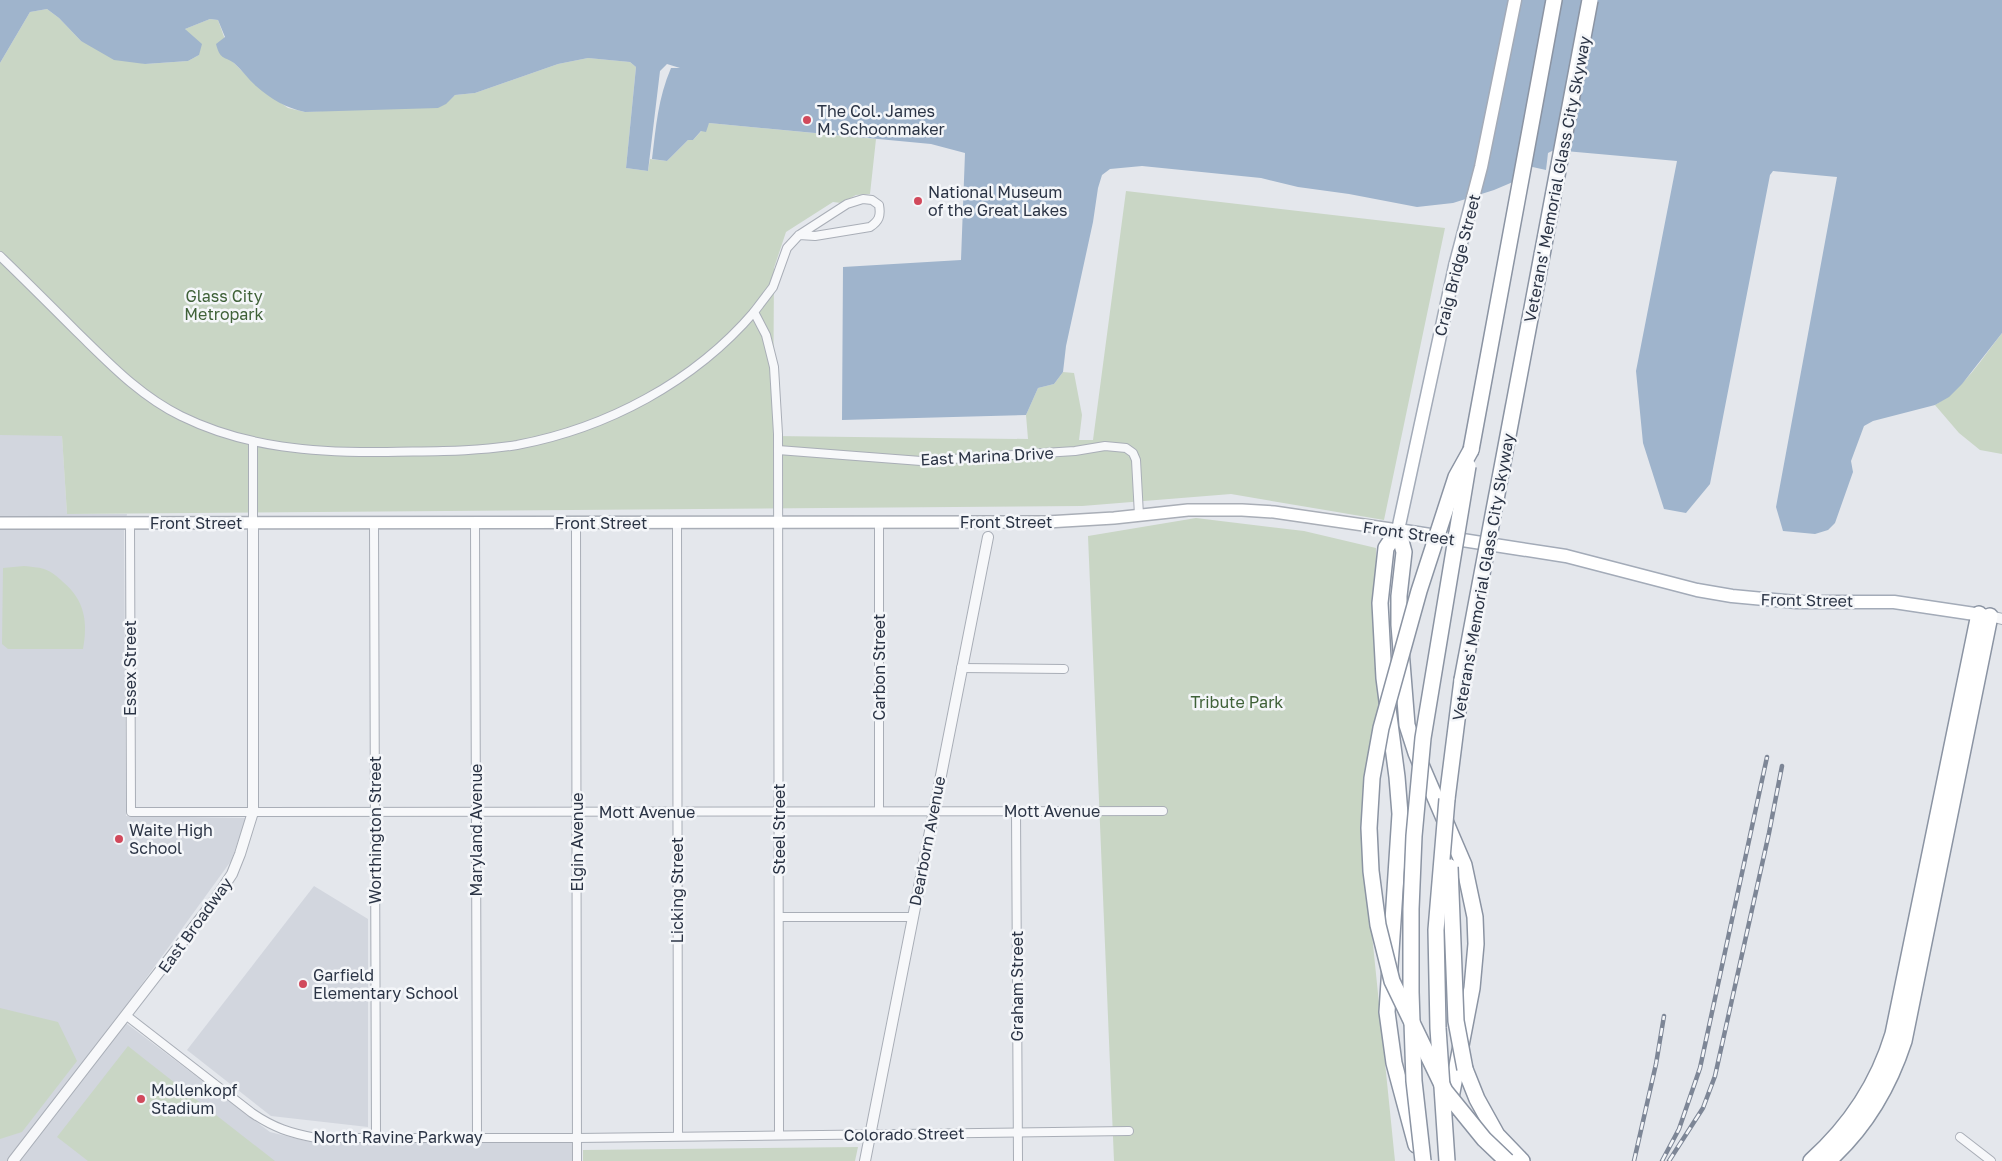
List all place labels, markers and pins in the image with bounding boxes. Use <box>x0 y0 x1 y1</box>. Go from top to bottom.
place label: The Col. James M. Schoonmaker <box>817 101 945 139</box>
marker: The Col. James M. Schoonmaker <box>801 114 813 126</box>
place label: National Museum of the Great Lakes <box>928 182 1068 220</box>
marker: National Museum of the Great Lakes <box>912 195 924 207</box>
place label: Waite High School <box>129 820 213 858</box>
marker: Waite High School <box>113 833 125 845</box>
place label: Garfield Elementary School <box>313 965 458 1003</box>
marker: Garfield Elementary School <box>297 978 309 990</box>
place label: Mollenkopf Stadium <box>151 1080 238 1118</box>
marker: Mollenkopf Stadium <box>135 1093 147 1105</box>

